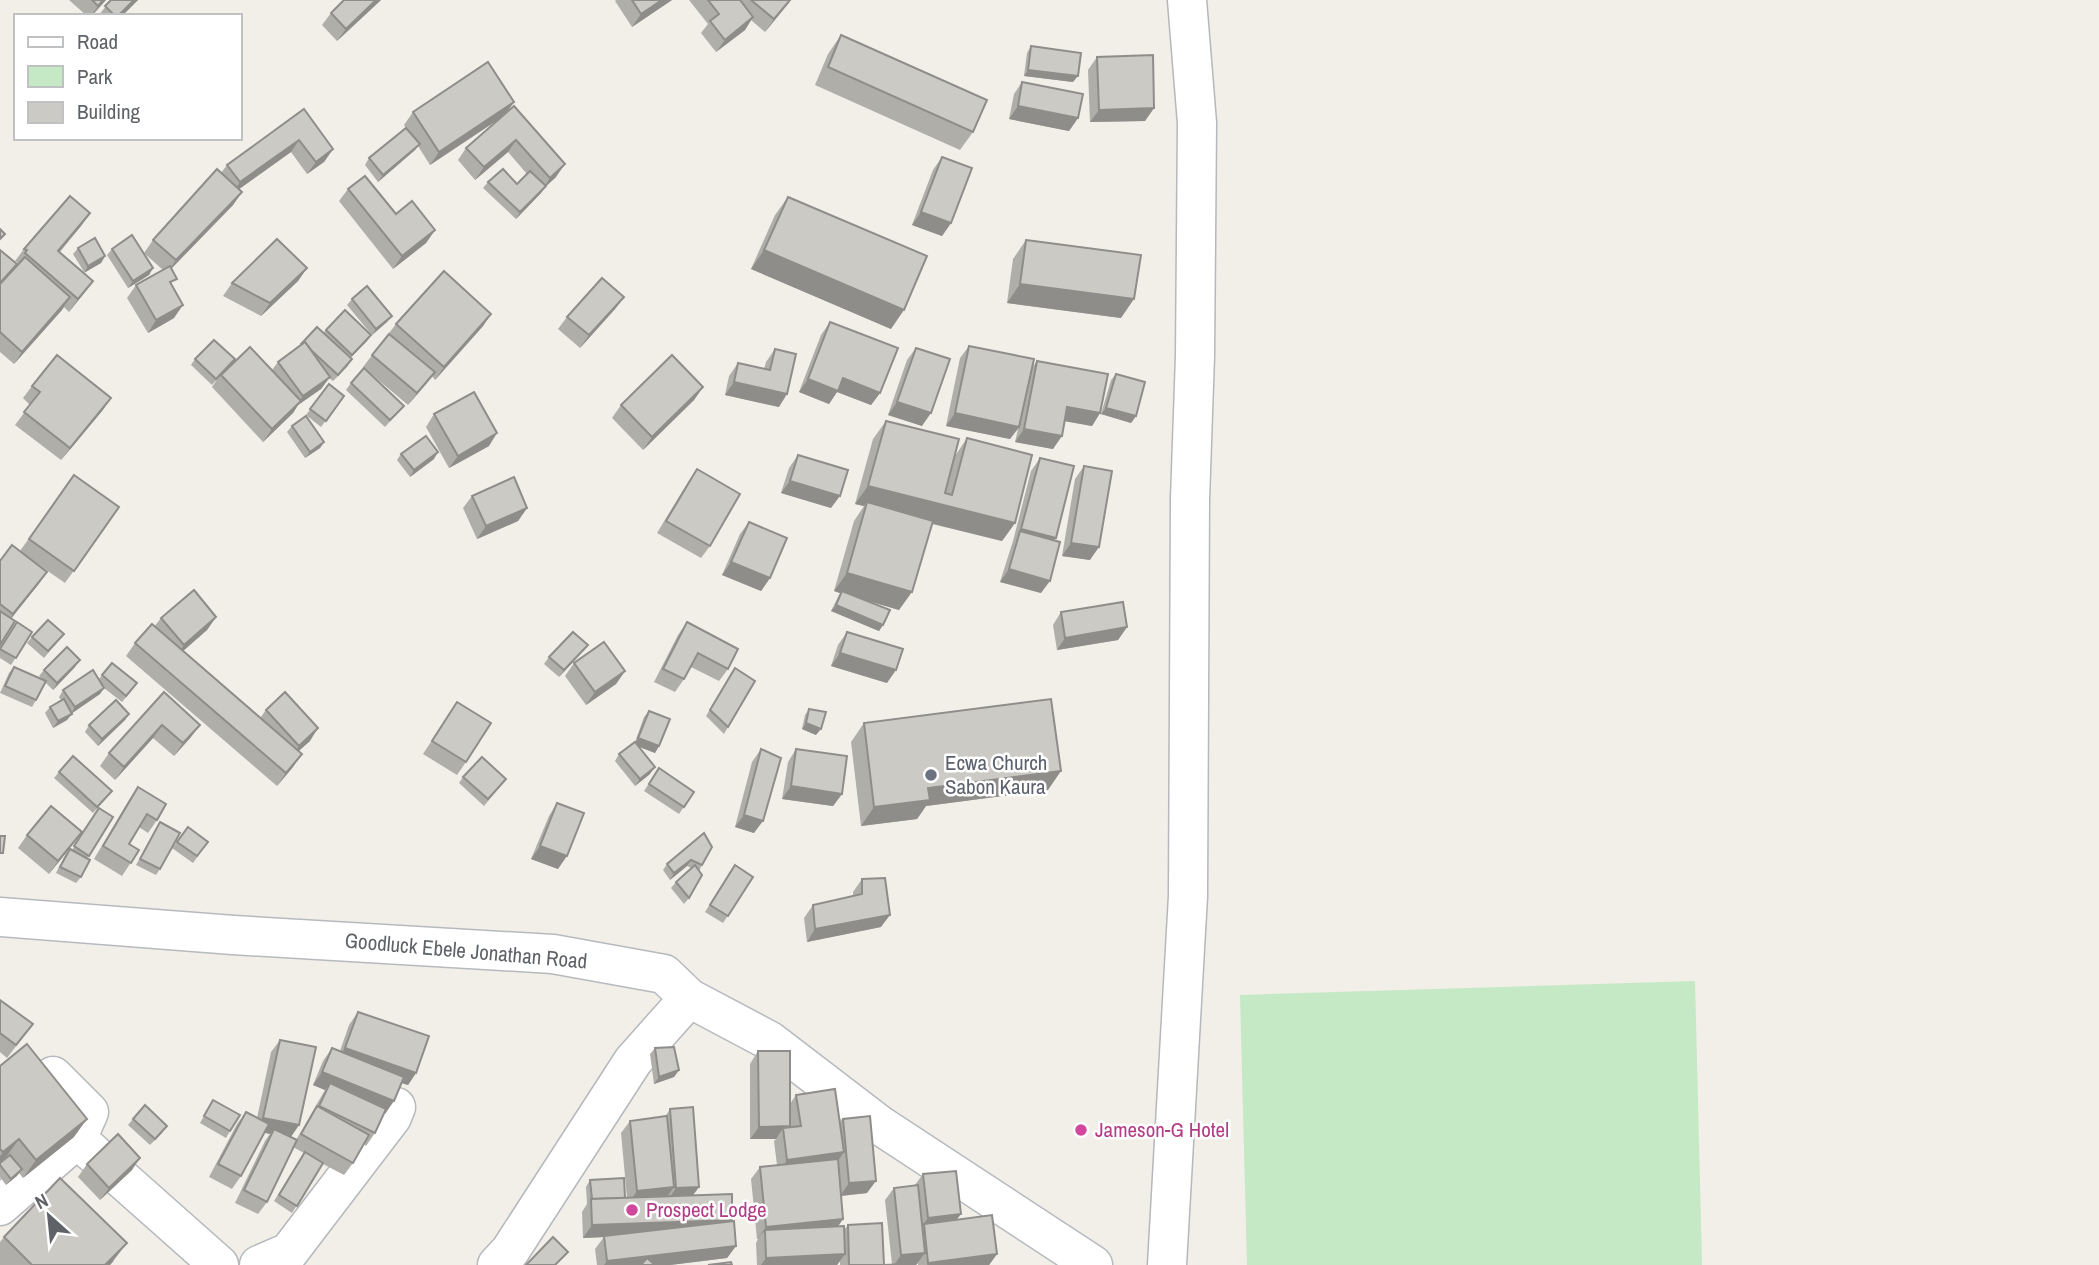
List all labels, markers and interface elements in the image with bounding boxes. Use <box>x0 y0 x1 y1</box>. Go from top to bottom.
legend <box>14 14 242 140</box>
text: Road <box>77 27 118 56</box>
text: Park <box>77 62 113 91</box>
text: Building <box>77 97 141 126</box>
place label: Ecwa Church Sabon Kaura <box>945 748 1047 801</box>
marker: Ecwa Church Sabon Kaura <box>923 767 939 783</box>
street label: Goodluck Ebele Jonathan Road <box>344 925 588 976</box>
place label: Jameson-G Hotel <box>1095 1115 1229 1144</box>
marker: Jameson-G Hotel <box>1073 1122 1089 1138</box>
north arrow <box>14 1181 84 1251</box>
text: N <box>30 1187 52 1215</box>
place label: Prospect Lodge <box>646 1195 767 1224</box>
marker: Prospect Lodge <box>624 1202 640 1218</box>

